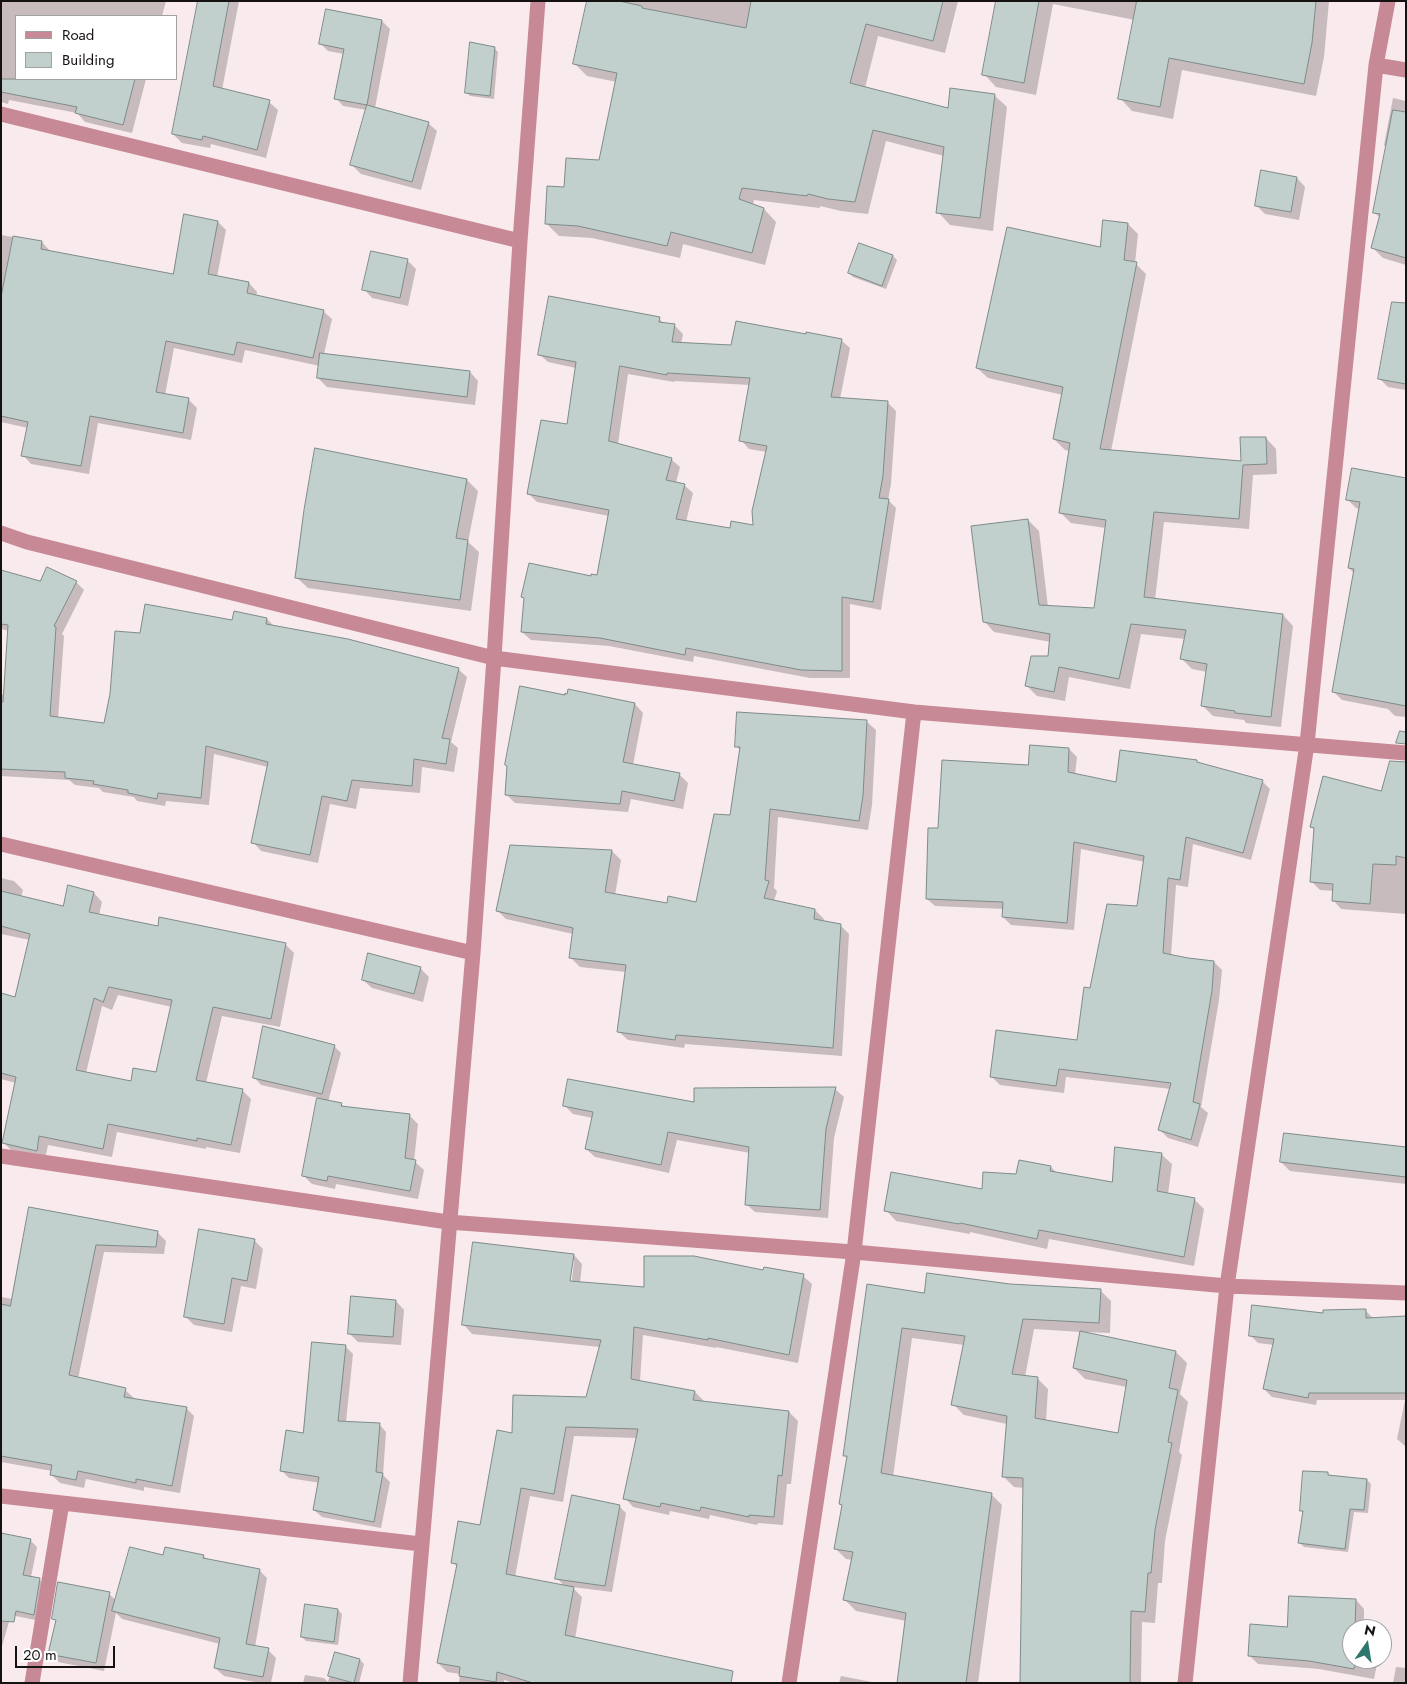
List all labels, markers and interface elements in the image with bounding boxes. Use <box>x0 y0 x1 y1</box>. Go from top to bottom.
legend <box>15 15 178 80</box>
text: Road <box>62 24 94 46</box>
text: Building <box>62 49 114 71</box>
north arrow <box>1342 1619 1392 1669</box>
text: N <box>1362 1619 1378 1641</box>
scale bar <box>18 1636 118 1668</box>
text: 20 m <box>23 1644 57 1666</box>

